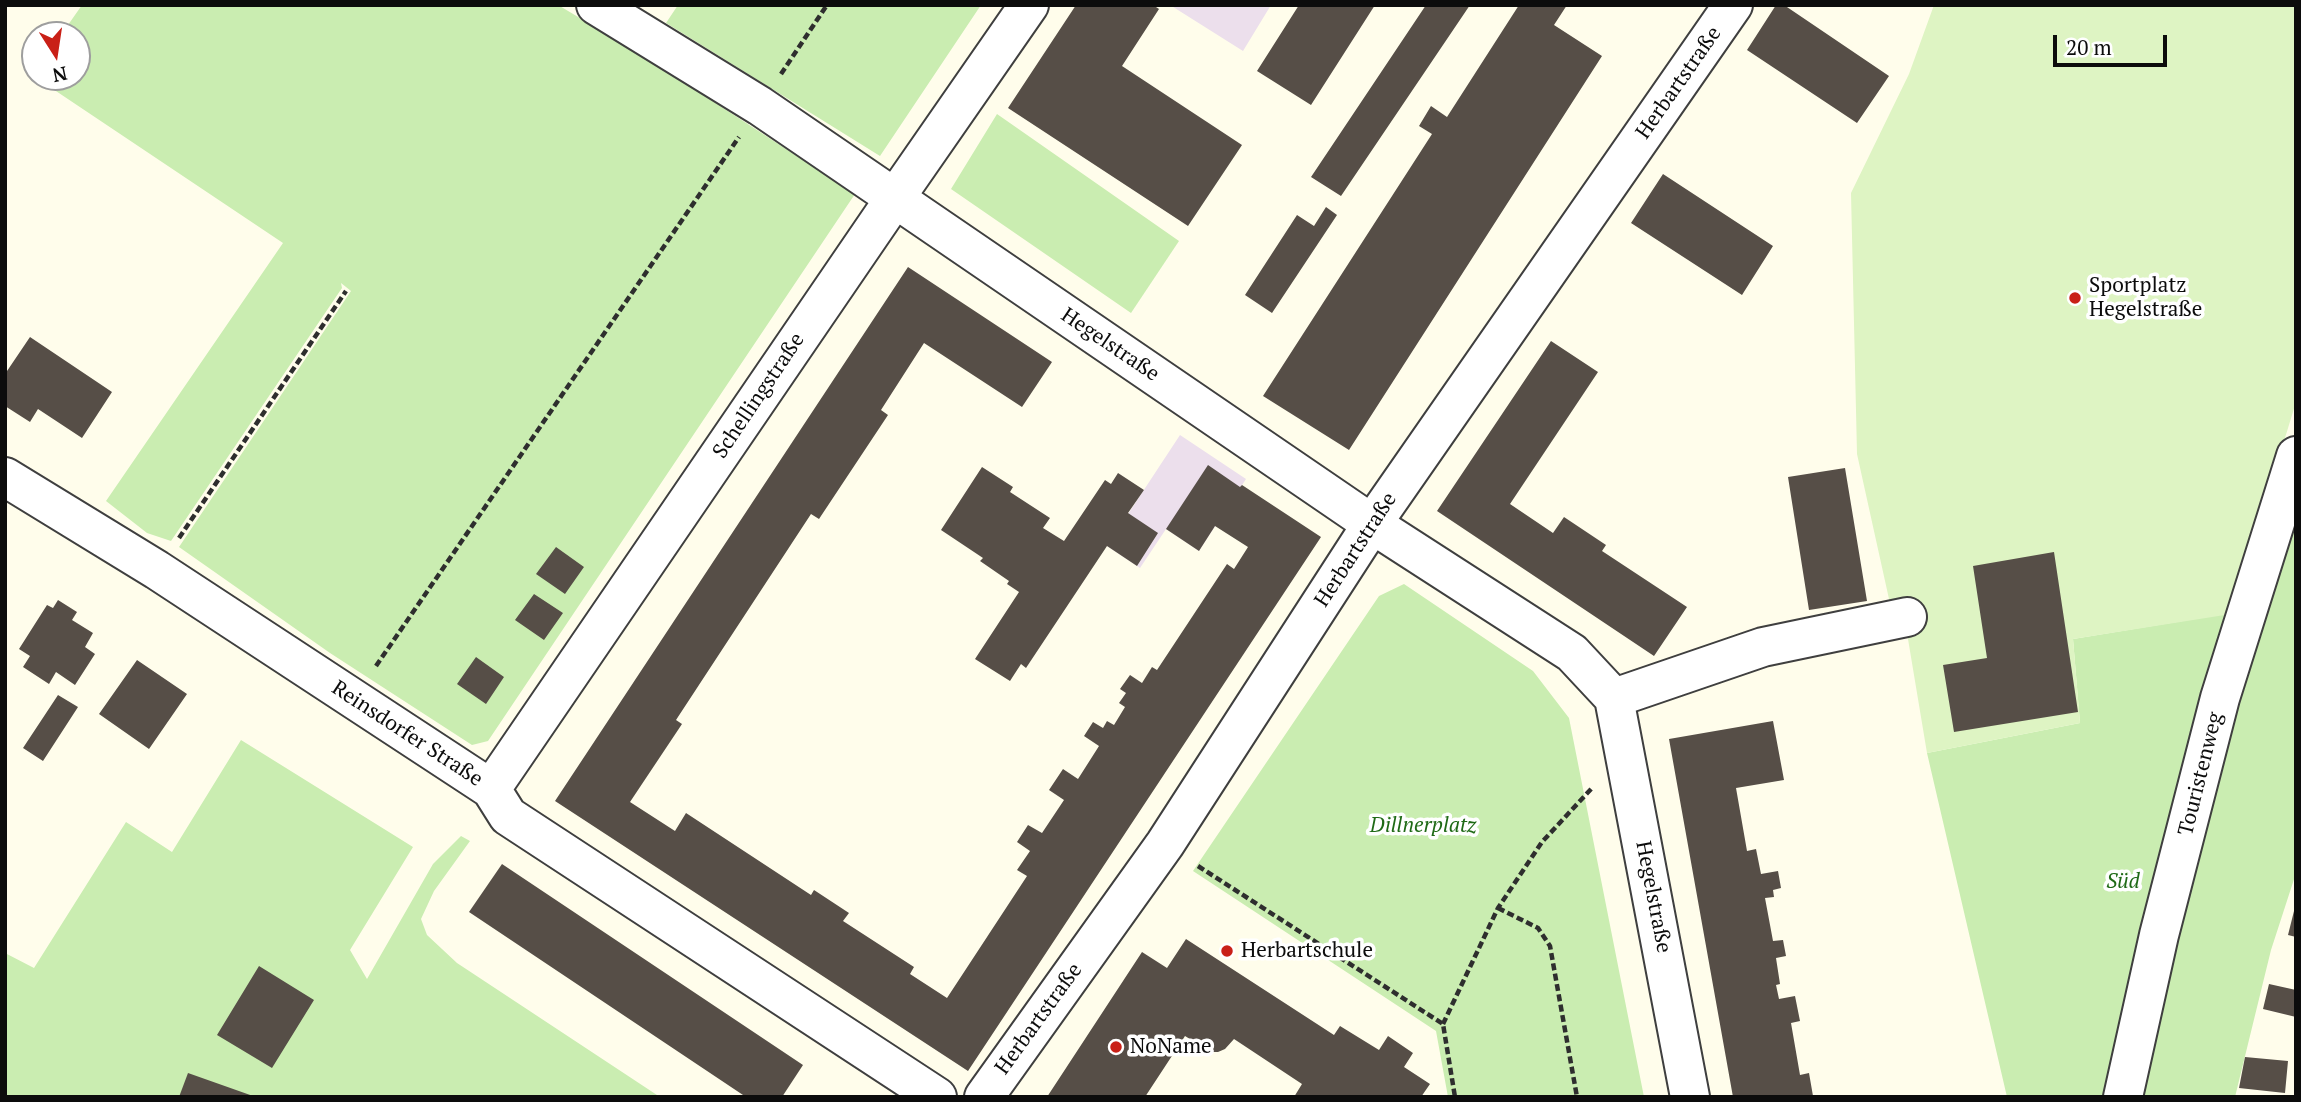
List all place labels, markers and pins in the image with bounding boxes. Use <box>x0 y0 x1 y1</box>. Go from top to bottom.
place label: Sportplatz Hegelstraße <box>2089 273 2202 323</box>
marker: Sportplatz Hegelstraße <box>2067 290 2083 306</box>
place label: Herbartschule <box>1241 938 1373 964</box>
marker: Herbartschule <box>1219 943 1235 959</box>
place label: NoName <box>1130 1034 1212 1060</box>
marker: NoName <box>1108 1039 1124 1055</box>

